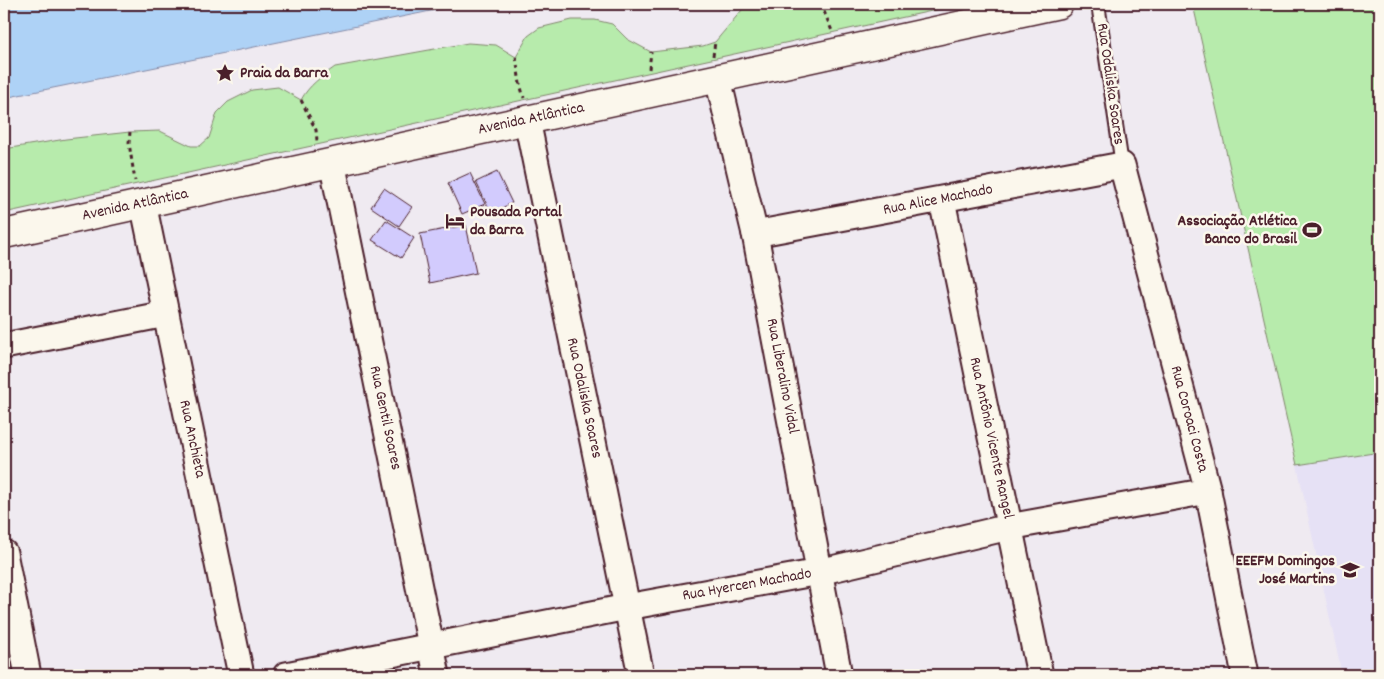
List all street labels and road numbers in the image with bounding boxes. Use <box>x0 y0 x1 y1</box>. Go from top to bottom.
street label: Rua Odaliska Soares <box>1090 22 1130 147</box>
street label: Avenida Atlântica <box>476 96 587 141</box>
street label: Rua Alice Machado <box>881 178 995 222</box>
street label: Avenida Atlântica <box>80 182 191 227</box>
street label: Rua Liberalino Vidal <box>760 316 804 436</box>
street label: Rua Odaliska Soares <box>560 336 608 461</box>
street label: Rua Antônio Vicente Rangel <box>963 355 1019 521</box>
street label: Rua Coroaci Costa <box>1164 363 1214 475</box>
street label: Rua Gentil Soares <box>363 364 407 473</box>
street label: Rua Anchieta <box>173 398 212 481</box>
street label: Rua Hyercen Machado <box>681 562 813 608</box>

